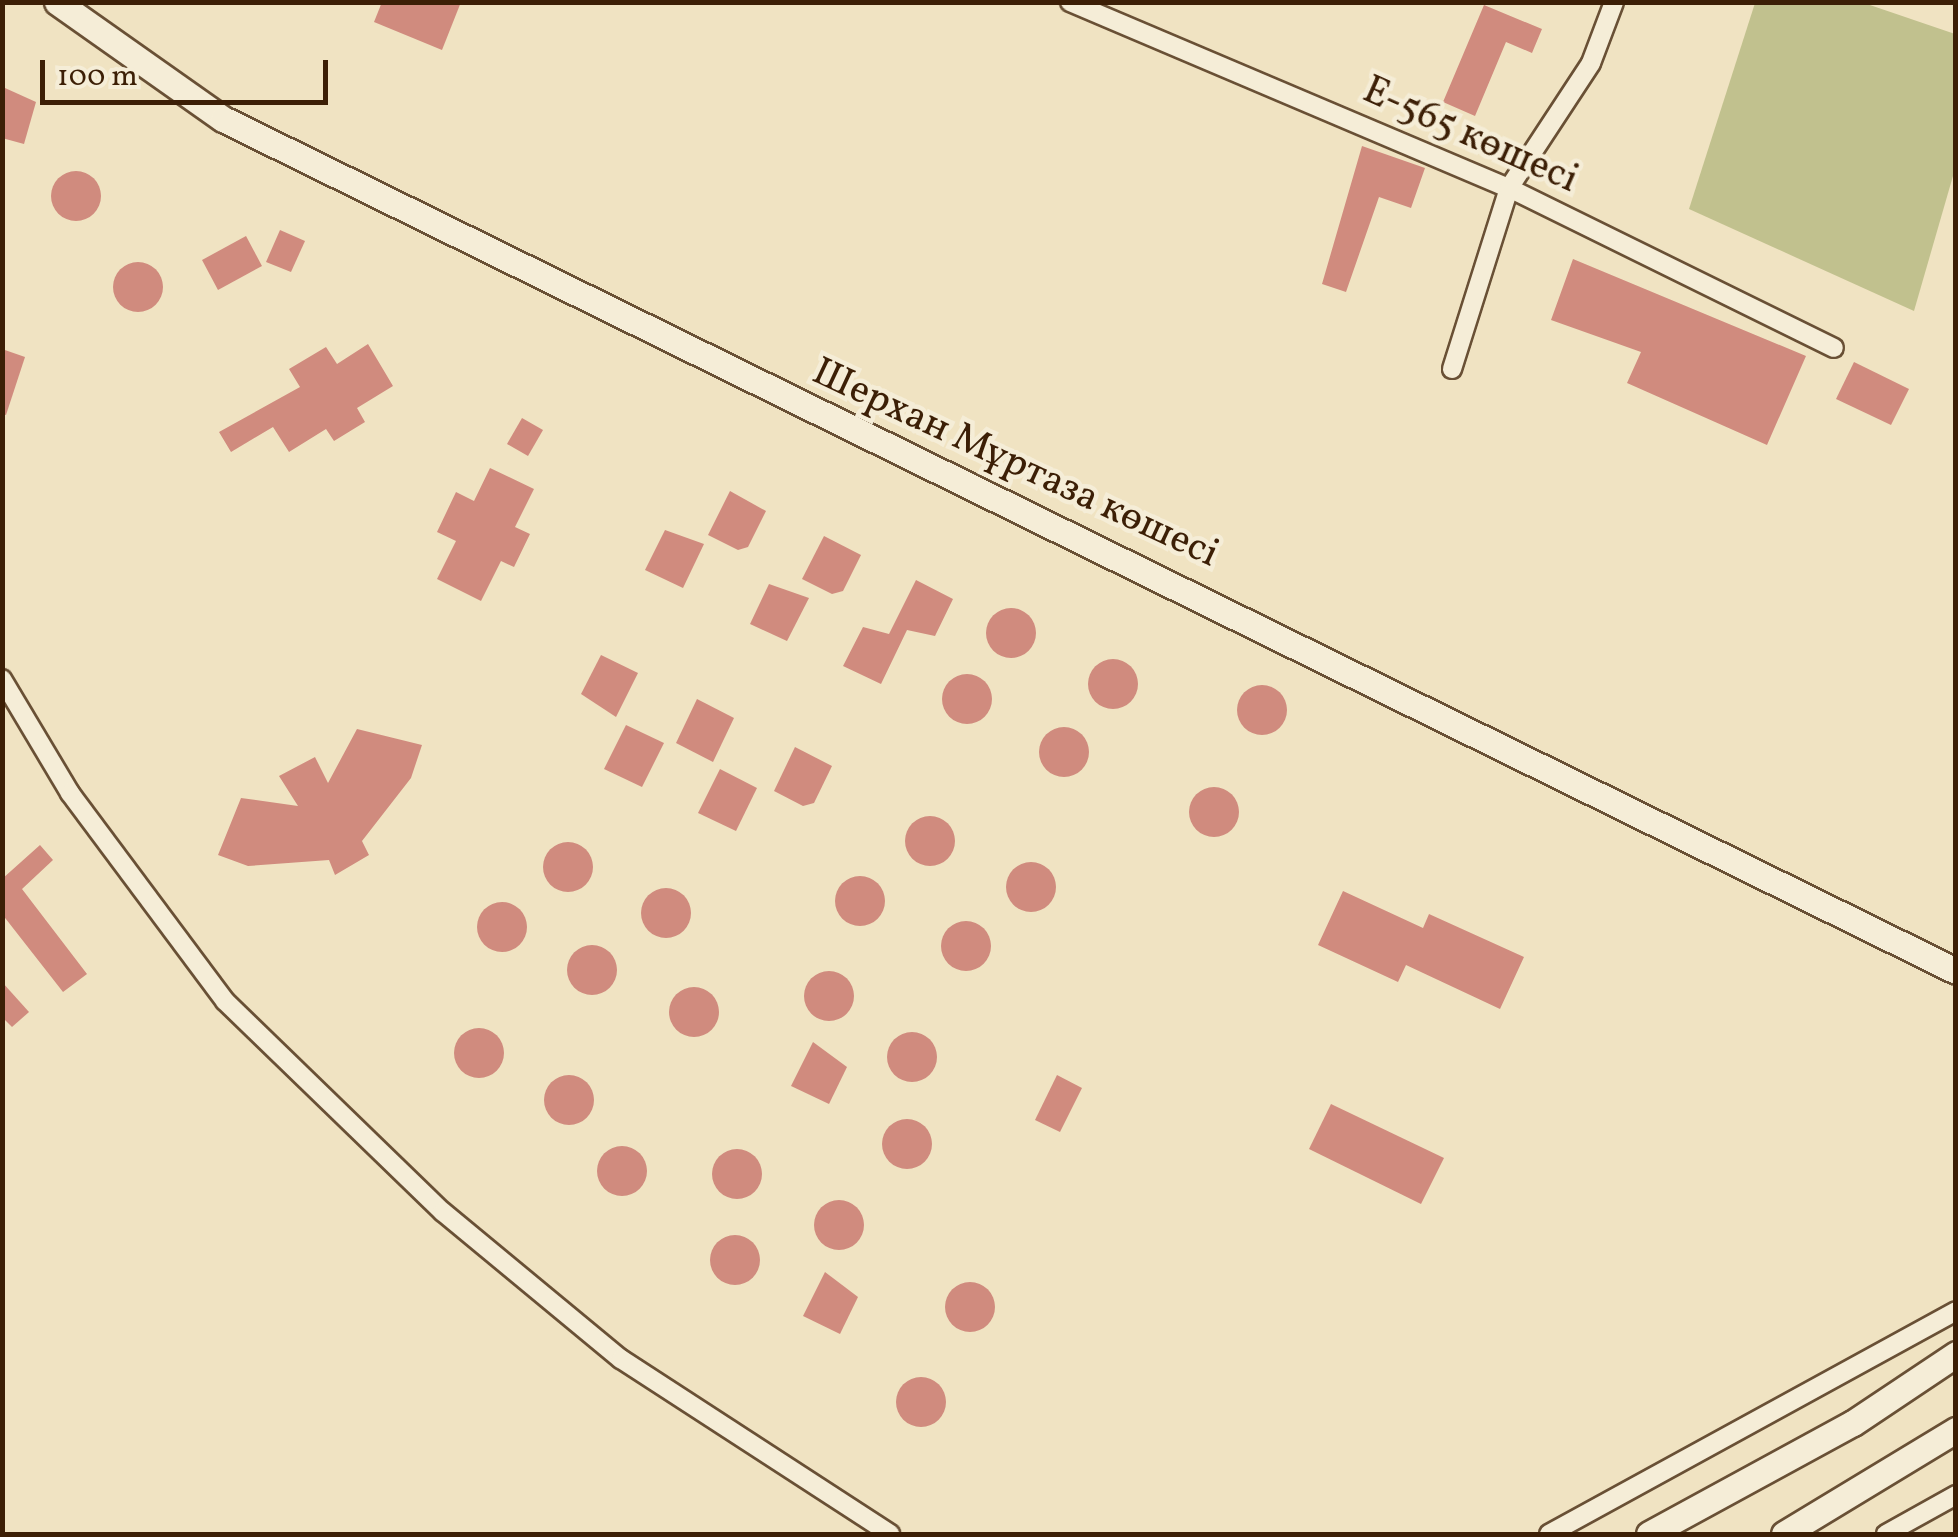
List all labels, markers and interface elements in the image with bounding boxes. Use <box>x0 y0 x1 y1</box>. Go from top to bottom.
scale bar <box>45 40 332 102</box>
text: 100 m <box>57 56 138 98</box>
street label: Е-565 көшесі <box>1355 67 1585 205</box>
street label: Шерхан Мұртаза көшесі <box>804 349 1226 579</box>

